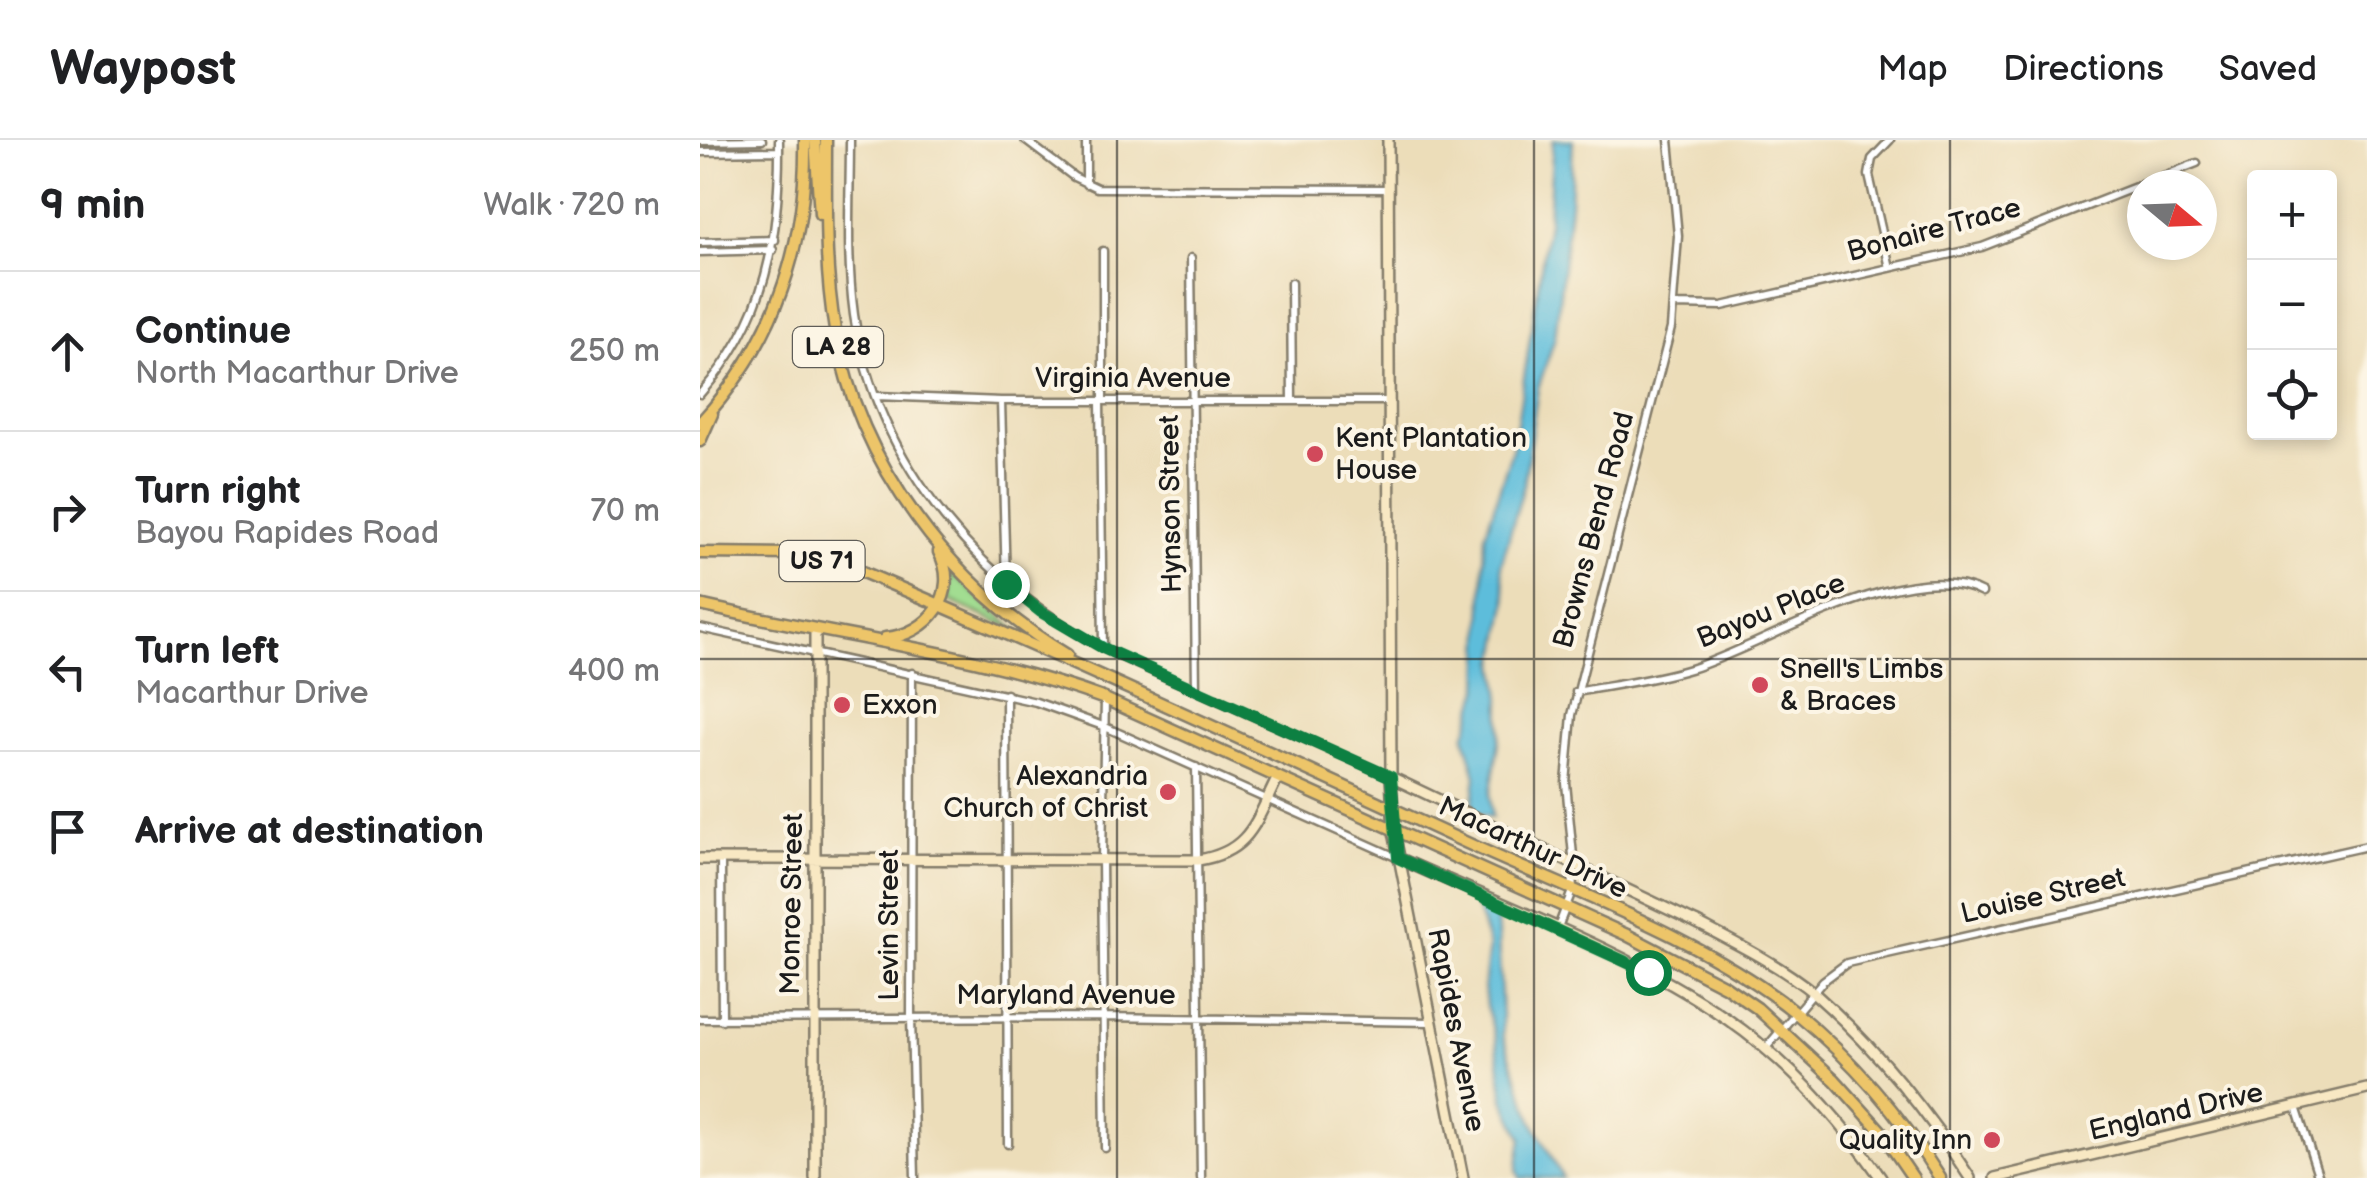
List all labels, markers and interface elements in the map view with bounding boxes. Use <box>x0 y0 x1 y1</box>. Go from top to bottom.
text: Waypost <box>50 41 236 98</box>
text: Map <box>1878 48 1948 91</box>
text: Directions <box>2003 48 2164 91</box>
text: Saved <box>2219 48 2317 91</box>
north arrow <box>2127 170 2217 260</box>
map controls <box>2247 170 2337 440</box>
button: + <box>2247 170 2337 260</box>
text: 9 min <box>40 180 146 231</box>
text: Walk · 720 m <box>483 186 660 225</box>
street label: Bonaire Trace <box>1844 191 2024 269</box>
button: − <box>2247 260 2337 350</box>
text: Continue <box>135 309 291 354</box>
icon: ahead <box>40 324 95 379</box>
road number: LA 28 <box>793 327 883 367</box>
text: 250 m <box>569 332 660 371</box>
button: locate <box>2247 350 2337 440</box>
text: North Macarthur Drive <box>135 354 459 393</box>
street label: Virginia Avenue <box>1035 362 1231 395</box>
street label: Browns Bend Road <box>1547 408 1641 652</box>
street label: Hynson Street <box>1153 414 1189 593</box>
place label: Kent Plantation House <box>1335 422 1527 487</box>
marker: Kent Plantation House <box>1304 443 1326 465</box>
text: Turn right <box>135 469 300 514</box>
icon: right <box>40 484 95 539</box>
text: 70 m <box>590 492 660 531</box>
text: Bayou Rapides Road <box>135 514 439 553</box>
road number: US 71 <box>780 541 864 581</box>
route end <box>984 562 1030 608</box>
street label: Bayou Place <box>1692 566 1850 656</box>
text: Turn left <box>135 629 279 674</box>
icon: left <box>40 644 95 699</box>
text: 400 m <box>568 652 660 691</box>
place label: Snell's Limbs & Braces <box>1780 653 1943 718</box>
text: Macarthur Drive <box>135 674 368 713</box>
marker: Snell's Limbs & Braces <box>1749 674 1771 696</box>
place label: Exxon <box>862 689 937 722</box>
marker: Exxon <box>831 694 853 716</box>
place label: Alexandria Church of Christ <box>943 760 1148 825</box>
marker: Alexandria Church of Christ <box>1157 781 1179 803</box>
street label: Macarthur Drive <box>1433 790 1633 906</box>
icon: arrive <box>40 804 95 859</box>
text: Arrive at destination <box>135 809 484 854</box>
street label: Monroe Street <box>774 812 810 995</box>
street label: Levin Street <box>873 849 906 1001</box>
street label: Louise Street <box>1958 861 2129 931</box>
street label: Rapides Avenue <box>1420 925 1492 1135</box>
route start <box>1626 950 1672 996</box>
street label: Maryland Avenue <box>956 979 1176 1012</box>
street label: England Drive <box>2086 1076 2266 1148</box>
place label: Quality Inn <box>1839 1124 1972 1157</box>
marker: Quality Inn <box>1981 1129 2003 1151</box>

